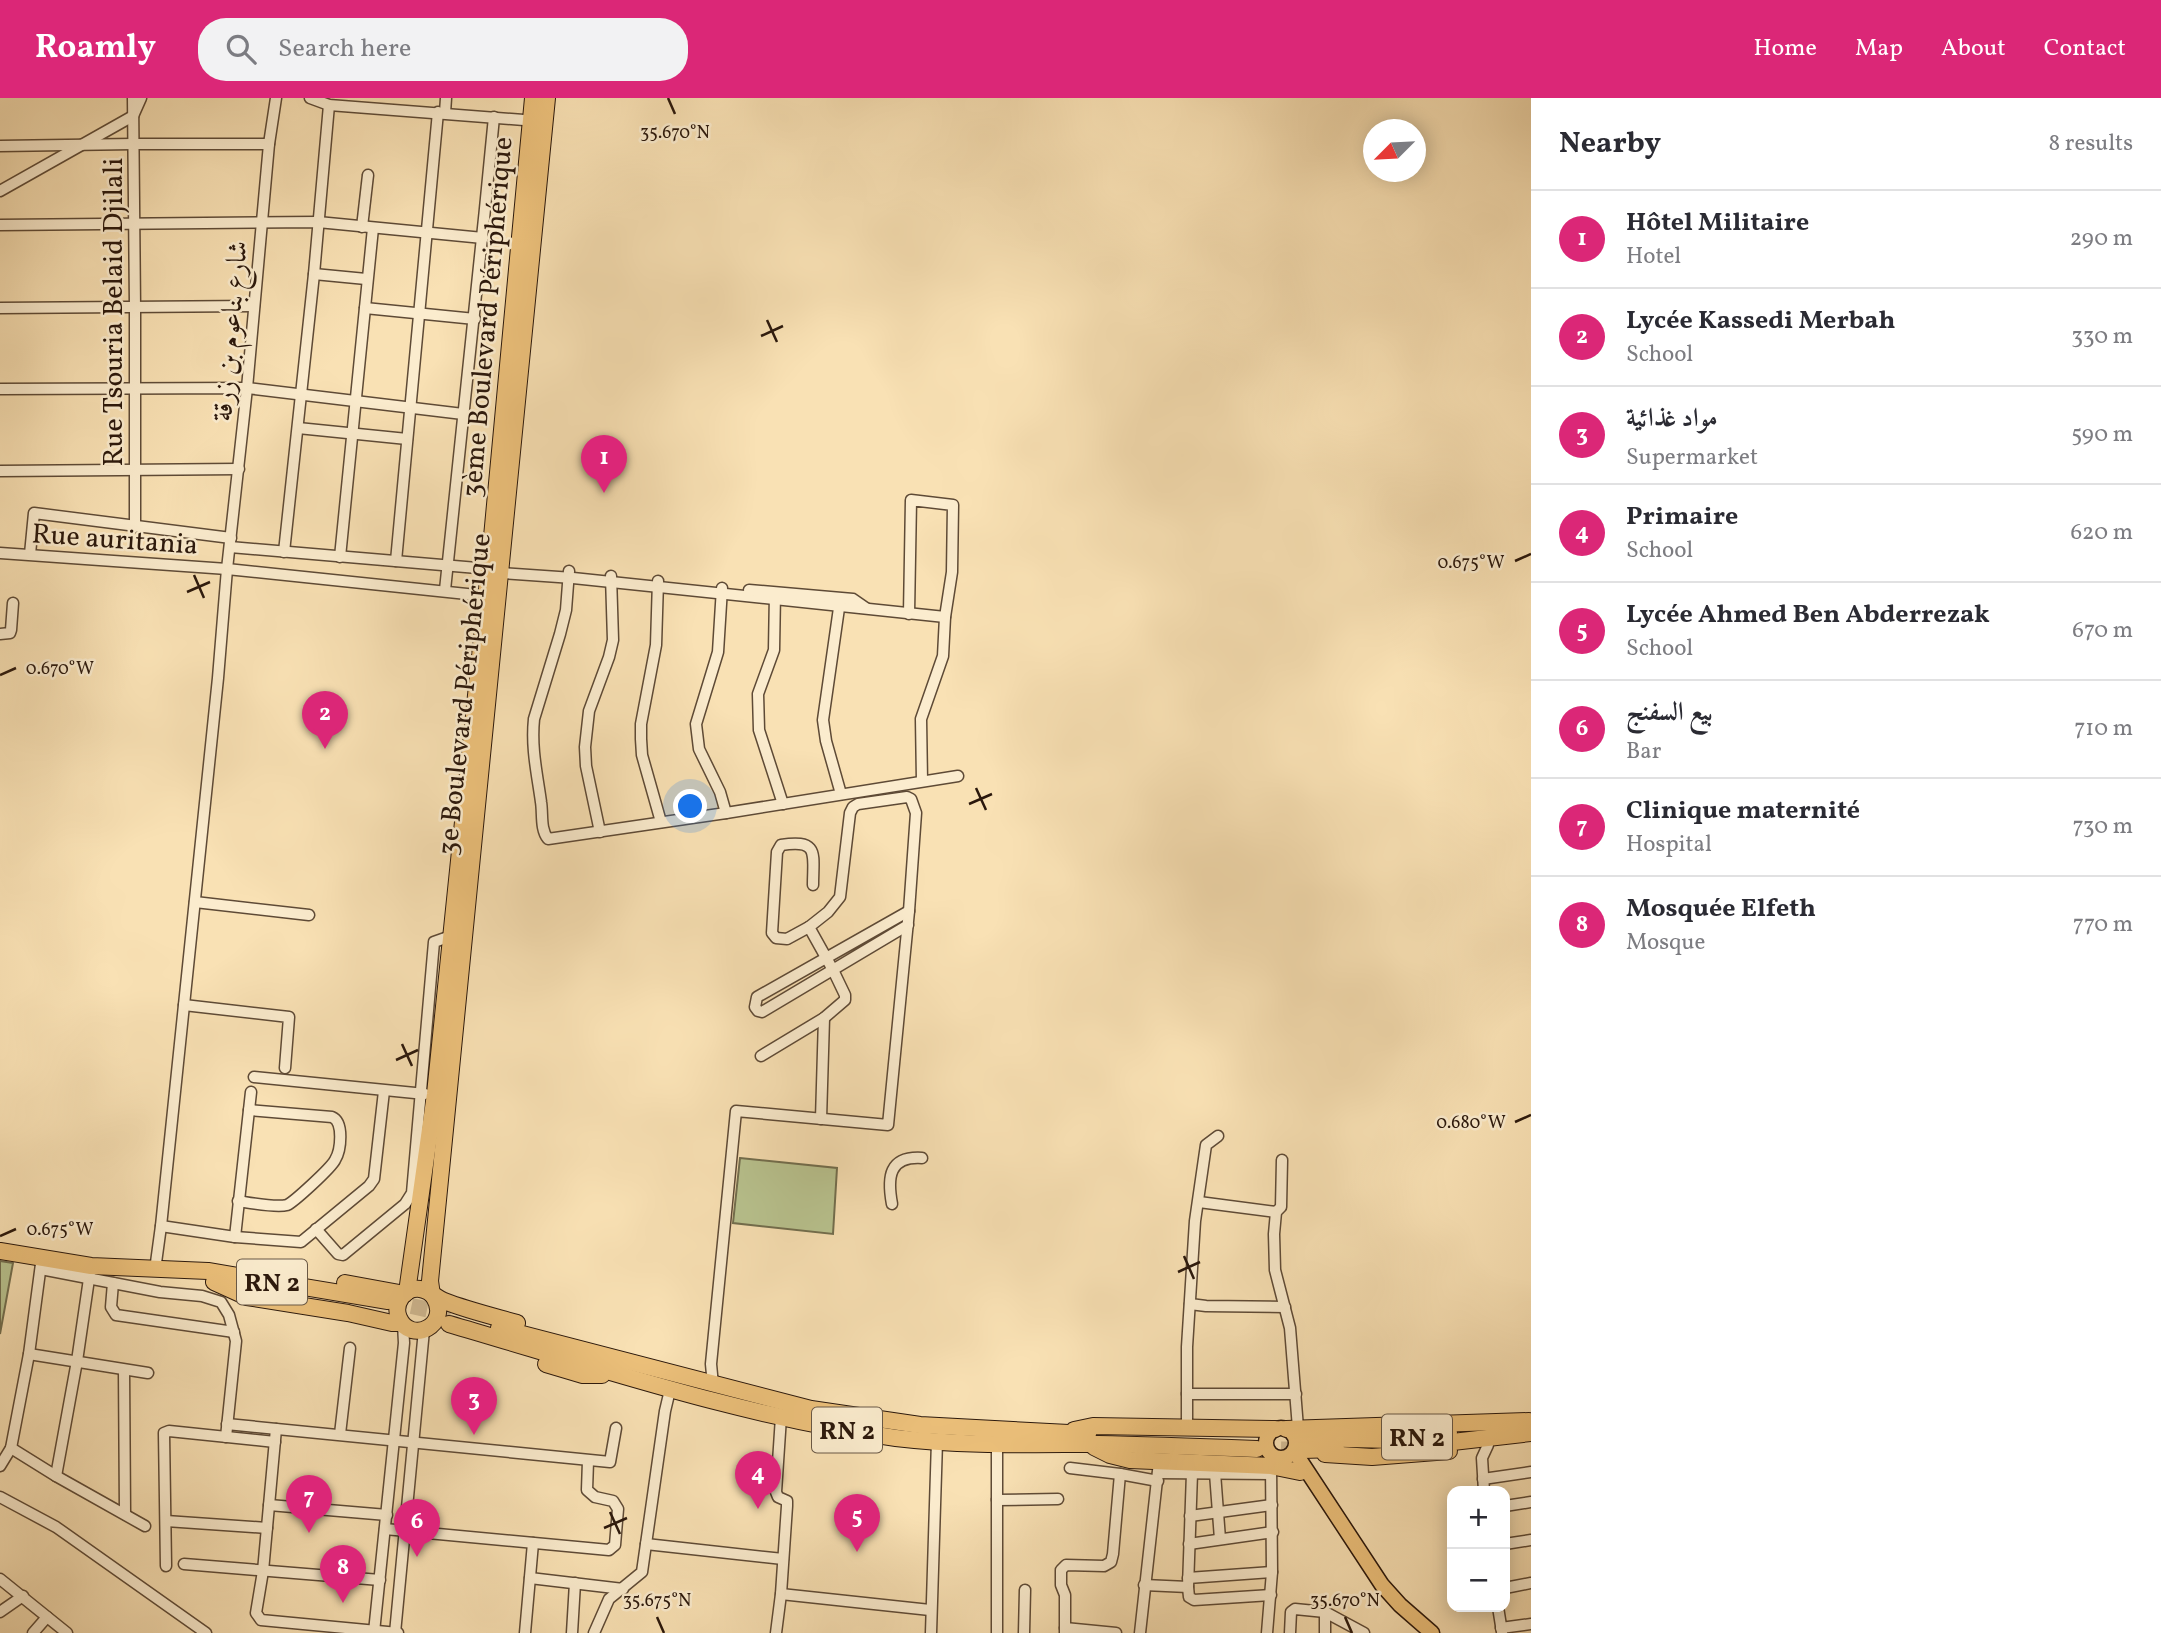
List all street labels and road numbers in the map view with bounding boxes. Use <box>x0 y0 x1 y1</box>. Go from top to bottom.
street label: 3ème Boulevard Périphérique <box>453 135 524 499</box>
street label: Rue Tsouria Belaid Djilali <box>95 157 134 467</box>
street label: شارع بناعوم بن زرقة <box>204 239 262 423</box>
street label: Rue auritania <box>30 515 199 566</box>
street label: 3e Boulevard Périphérique <box>429 531 502 857</box>
road number: RN 2 <box>237 1260 307 1304</box>
road number: RN 2 <box>812 1408 882 1452</box>
road number: RN 2 <box>1382 1414 1452 1460</box>

